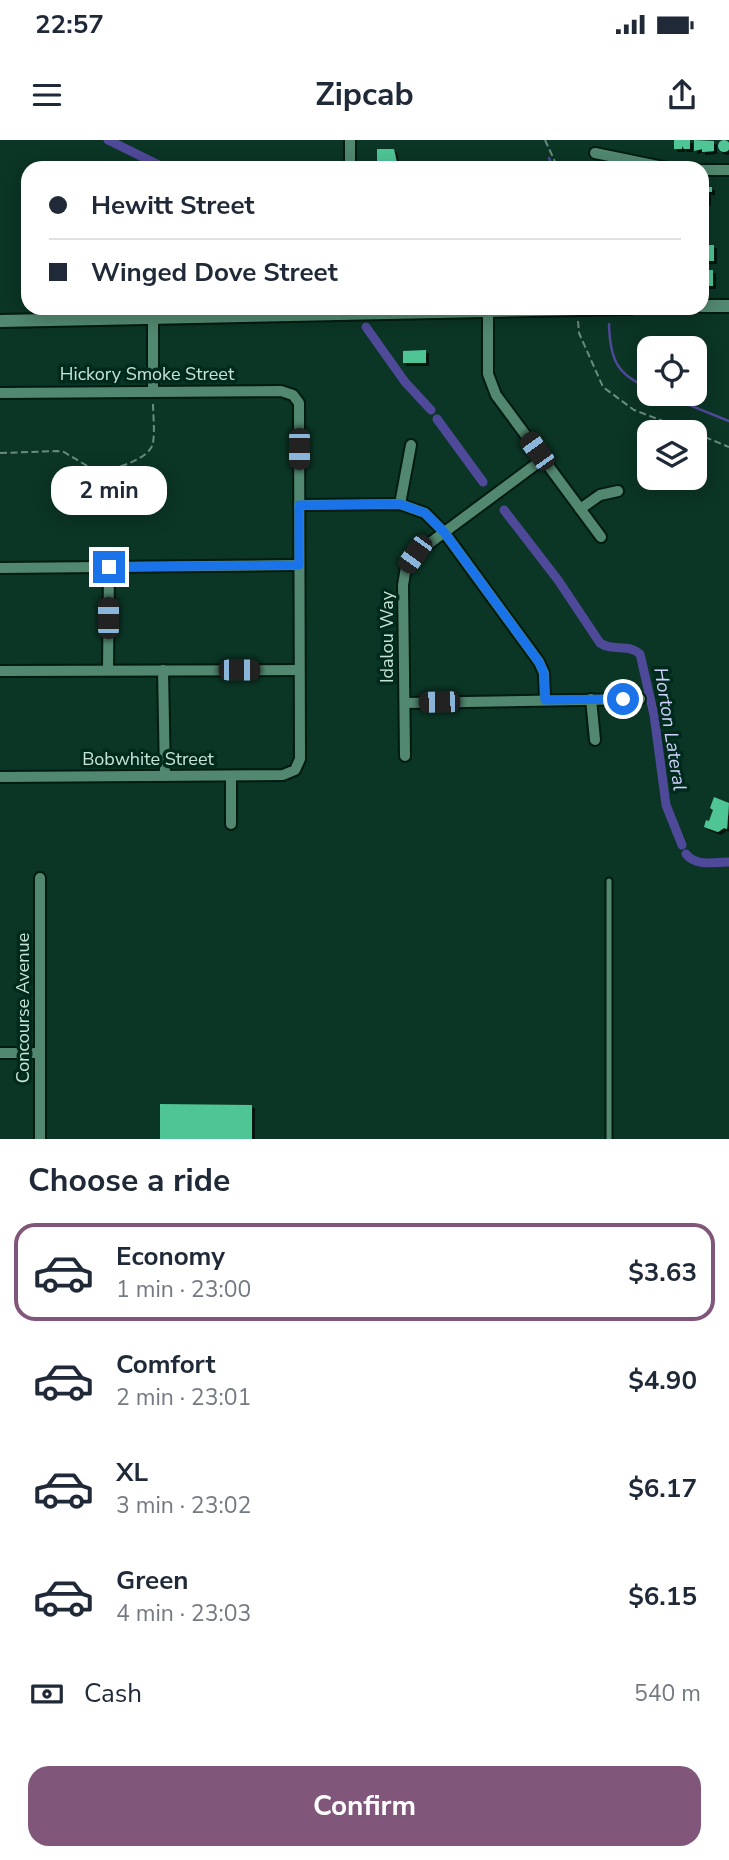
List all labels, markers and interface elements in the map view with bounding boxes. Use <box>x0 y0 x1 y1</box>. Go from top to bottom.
text: 22:57 <box>35 7 104 42</box>
text: Zipcab <box>315 73 414 116</box>
icon: menu <box>28 76 66 114</box>
icon: share <box>663 76 701 114</box>
text: Hewitt Street <box>91 188 254 223</box>
text: Winged Dove Street <box>91 255 338 290</box>
map controls <box>637 336 707 490</box>
button: locate <box>637 336 707 406</box>
street label: Hickory Smoke Street <box>60 362 235 386</box>
button: layers <box>637 420 707 490</box>
car <box>289 428 310 470</box>
car <box>517 428 558 474</box>
callout: 2 min <box>51 466 167 514</box>
text: 2 min <box>79 475 139 506</box>
car <box>395 531 436 577</box>
route end <box>93 551 125 583</box>
street label: Idalou Way <box>375 590 399 683</box>
car <box>98 597 119 639</box>
car <box>219 660 261 681</box>
water label: Horton Lateral <box>647 666 693 793</box>
route start <box>607 683 639 715</box>
car <box>418 691 461 713</box>
street label: Bobwhite Street <box>82 747 214 771</box>
street label: Concourse Avenue <box>11 933 35 1083</box>
text: Choose a ride <box>28 1159 230 1202</box>
text: Economy <box>116 1239 225 1274</box>
icon: car <box>32 1241 95 1304</box>
text: $3.63 <box>628 1255 697 1290</box>
text: 1 min · 23:00 <box>116 1274 251 1305</box>
text: Comfort <box>116 1347 216 1382</box>
icon: car <box>32 1349 95 1412</box>
text: $4.90 <box>628 1363 697 1398</box>
text: 2 min · 23:01 <box>116 1382 251 1413</box>
text: XL <box>116 1455 148 1490</box>
icon: car <box>32 1457 95 1520</box>
text: $6.17 <box>628 1471 697 1506</box>
text: 3 min · 23:02 <box>116 1490 251 1521</box>
text: Green <box>116 1563 189 1598</box>
icon: car <box>32 1565 95 1628</box>
text: $6.15 <box>628 1579 697 1614</box>
text: 4 min · 23:03 <box>116 1598 251 1629</box>
icon: cash <box>28 1675 66 1713</box>
text: Cash <box>84 1676 142 1711</box>
text: 540 m <box>634 1678 701 1709</box>
button: Confirm <box>28 1766 701 1846</box>

